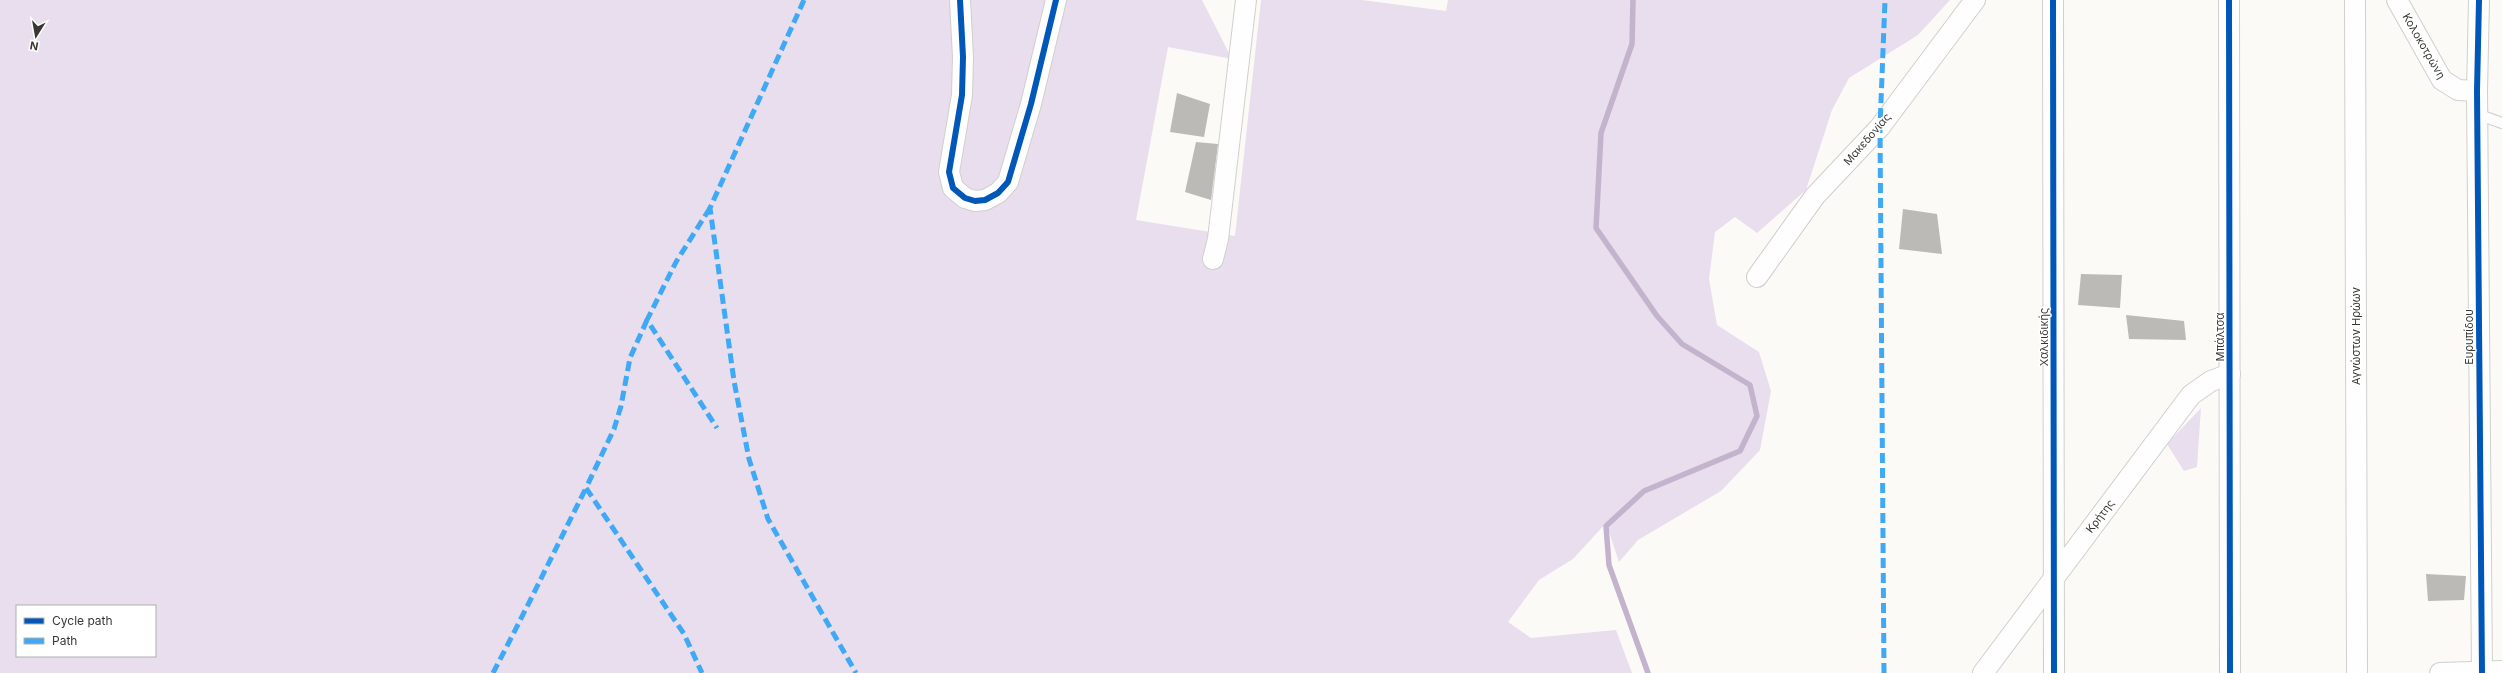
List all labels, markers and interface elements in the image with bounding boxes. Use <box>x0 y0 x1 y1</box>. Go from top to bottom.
street label: Κολοκοτρώνη <box>2400 11 2448 81</box>
north arrow <box>16 16 56 56</box>
text: N <box>29 38 40 53</box>
street label: Μακεδονίας <box>1840 110 1894 168</box>
street label: Αγνώστων Ηρώων <box>2349 286 2363 385</box>
street label: Χαλκιδικής <box>2037 308 2051 366</box>
street label: Ευρυπίδου <box>2462 309 2476 365</box>
street label: Μπάλτσα <box>2213 313 2227 361</box>
street label: Κρήτης <box>2083 496 2117 536</box>
legend <box>16 605 156 657</box>
text: Cycle path <box>52 613 113 628</box>
text: Path <box>52 633 77 648</box>

